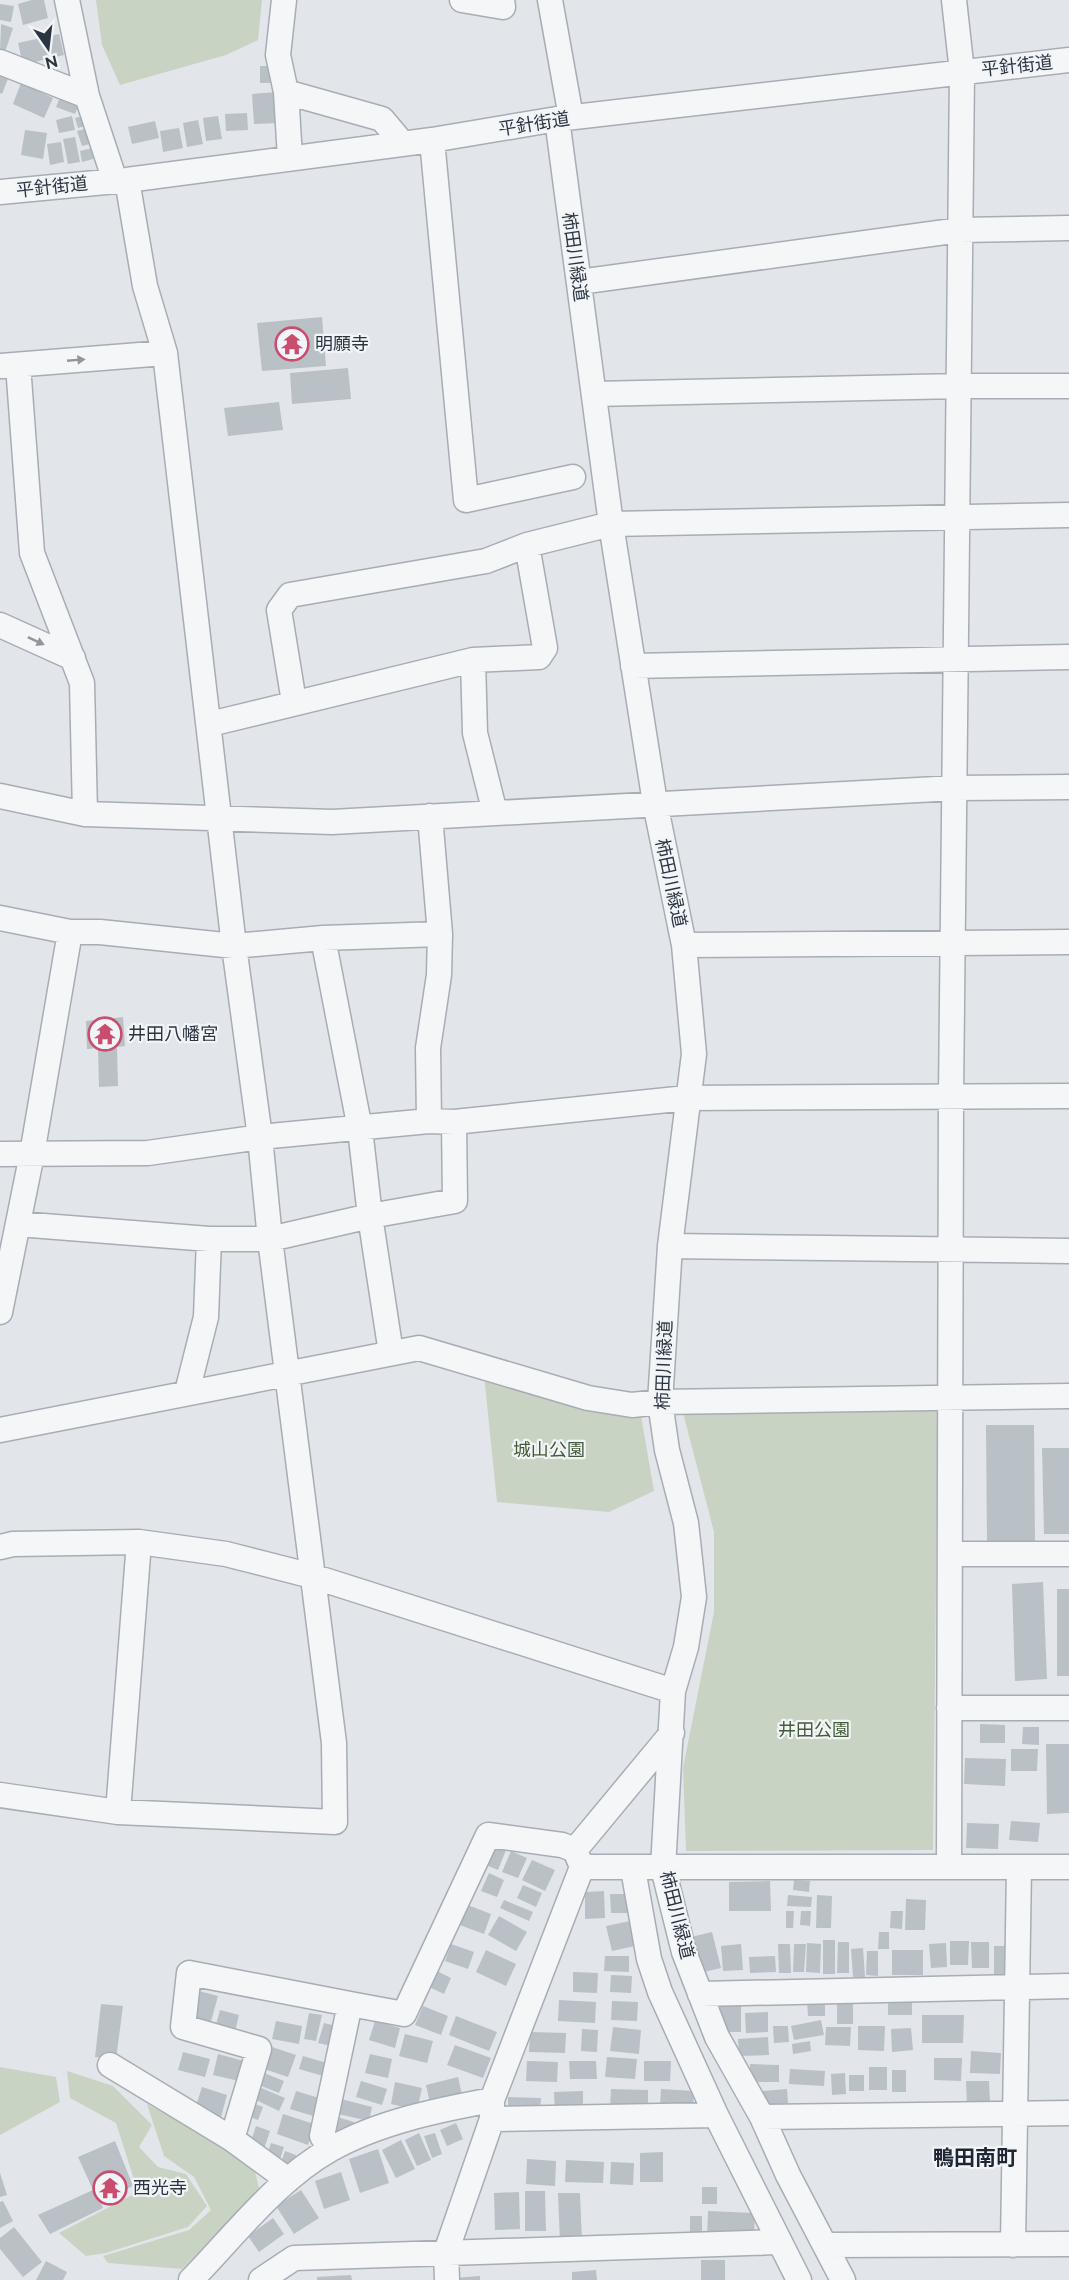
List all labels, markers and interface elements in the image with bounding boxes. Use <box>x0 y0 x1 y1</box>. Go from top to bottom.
north arrow <box>18 18 78 78</box>
text: N <box>43 51 60 73</box>
street label: 平針街道 <box>980 51 1054 80</box>
street label: 平針街道 <box>497 108 571 140</box>
street label: 平針街道 <box>15 172 89 201</box>
street label: 柿田川緑道 <box>559 211 592 303</box>
temple icon: 明願寺 <box>274 326 310 362</box>
place label: 明願寺 <box>315 333 369 354</box>
one-way arrow <box>67 355 86 365</box>
one-way arrow <box>28 637 45 646</box>
street label: 柿田川緑道 <box>652 837 691 929</box>
temple icon: 井田八幡宮 <box>87 1016 123 1052</box>
place label: 井田八幡宮 <box>128 1023 218 1044</box>
street label: 柿田川緑道 <box>651 1320 676 1410</box>
park label: 城山公園 <box>513 1439 585 1460</box>
park label: 井田公園 <box>778 1719 850 1740</box>
street label: 柿田川緑道 <box>656 1869 699 1961</box>
district label: 鴨田南町 <box>933 2145 1017 2170</box>
temple icon: 西光寺 <box>92 2170 128 2206</box>
place label: 西光寺 <box>133 2177 187 2198</box>

